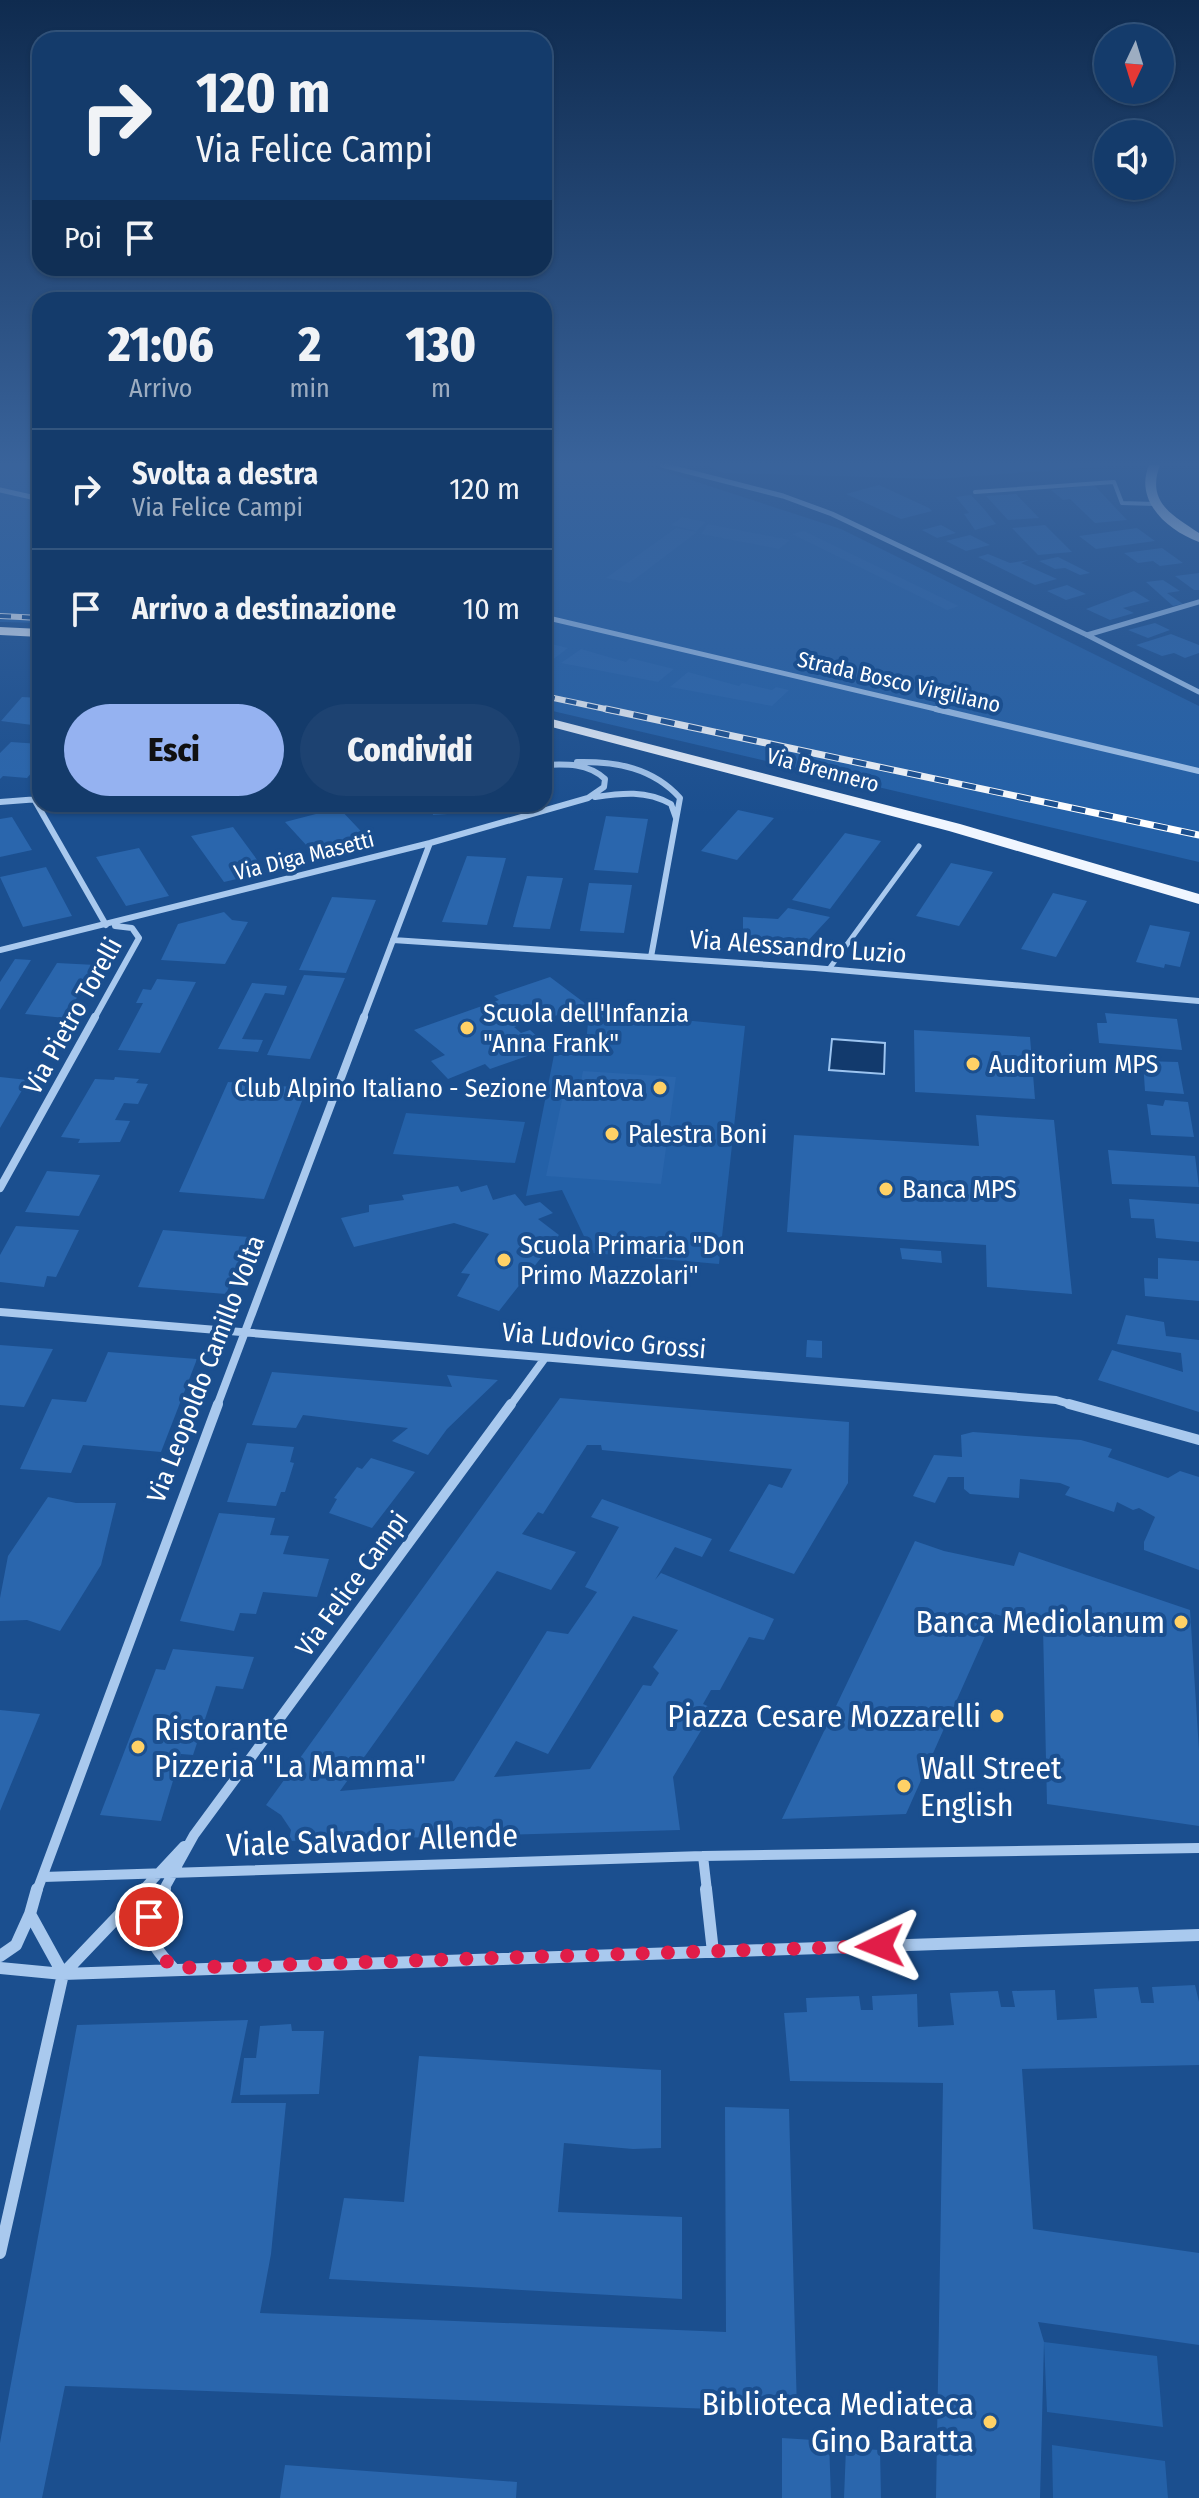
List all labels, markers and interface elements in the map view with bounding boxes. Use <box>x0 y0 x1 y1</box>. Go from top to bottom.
north arrow <box>1094 24 1174 104</box>
map controls <box>1094 24 1174 200</box>
text: 120 m <box>196 60 331 127</box>
icon: right <box>64 64 168 168</box>
button: sound <box>1094 120 1174 200</box>
text: Via Felice Campi <box>196 128 433 172</box>
icon: arrive <box>118 216 162 260</box>
text: Poi <box>64 220 102 256</box>
text: 21:06 <box>108 316 214 374</box>
text: 2 <box>298 316 321 374</box>
text: 130 <box>406 316 476 374</box>
text: Arrivo <box>129 373 193 404</box>
text: min <box>290 373 330 404</box>
text: m <box>431 373 451 404</box>
text: Svolta a destra <box>132 456 318 492</box>
icon: right <box>64 467 108 511</box>
text: 120 m <box>449 471 520 507</box>
text: Via Felice Campi <box>132 492 303 523</box>
icon: arrive <box>64 587 108 631</box>
text: Arrivo a destinazione <box>132 591 396 627</box>
text: 10 m <box>463 591 520 627</box>
street label: Strada Bosco Virgiliano <box>795 645 1003 719</box>
button: Esci <box>64 704 284 796</box>
button: Condividi <box>300 704 520 796</box>
street label: Via Brennero <box>764 742 882 798</box>
street label: Via Diga Masetti <box>231 826 377 886</box>
street label: Via Alessandro Luzio <box>688 924 908 970</box>
street label: Via Pietro Torelli <box>17 932 129 1100</box>
place label: Scuola dell'Infanzia "Anna Frank" <box>483 998 689 1059</box>
marker: Scuola dell'Infanzia "Anna Frank" <box>458 1019 476 1037</box>
place label: Auditorium MPS <box>989 1049 1158 1080</box>
marker: Auditorium MPS <box>964 1055 982 1073</box>
place label: Club Alpino Italiano - Sezione Mantova <box>234 1073 644 1104</box>
marker: Club Alpino Italiano - Sezione Mantova <box>651 1079 669 1097</box>
place label: Palestra Boni <box>628 1119 767 1150</box>
marker: Palestra Boni <box>603 1125 621 1143</box>
place label: Banca MPS <box>902 1174 1017 1205</box>
marker: Banca MPS <box>877 1180 895 1198</box>
place label: Scuola Primaria "Don Primo Mazzolari" <box>520 1230 745 1291</box>
street label: Via Leopoldo Camillo Volta <box>141 1231 271 1507</box>
marker: Scuola Primaria "Don Primo Mazzolari" <box>495 1251 513 1269</box>
street label: Via Ludovico Grossi <box>501 1317 707 1365</box>
street label: Via Felice Campi <box>289 1506 415 1662</box>
place label: Banca Mediolanum <box>916 1603 1165 1641</box>
marker: Banca Mediolanum <box>1172 1613 1190 1631</box>
place label: Piazza Cesare Mozzarelli <box>667 1697 981 1735</box>
marker: Piazza Cesare Mozzarelli <box>988 1707 1006 1725</box>
place label: Ristorante Pizzeria "La Mamma" <box>154 1710 426 1785</box>
marker: Ristorante Pizzeria "La Mamma" <box>129 1738 147 1756</box>
place label: Wall Street English <box>920 1749 1062 1824</box>
marker: Wall Street English <box>895 1777 913 1795</box>
street label: Viale Salvador Allende <box>225 1816 519 1864</box>
pin <box>115 1883 183 1951</box>
icon: arrive <box>127 1895 171 1939</box>
position arrow <box>838 1904 922 1988</box>
place label: Biblioteca Mediateca Gino Baratta <box>701 2385 974 2460</box>
marker: Biblioteca Mediateca Gino Baratta <box>981 2413 999 2431</box>

